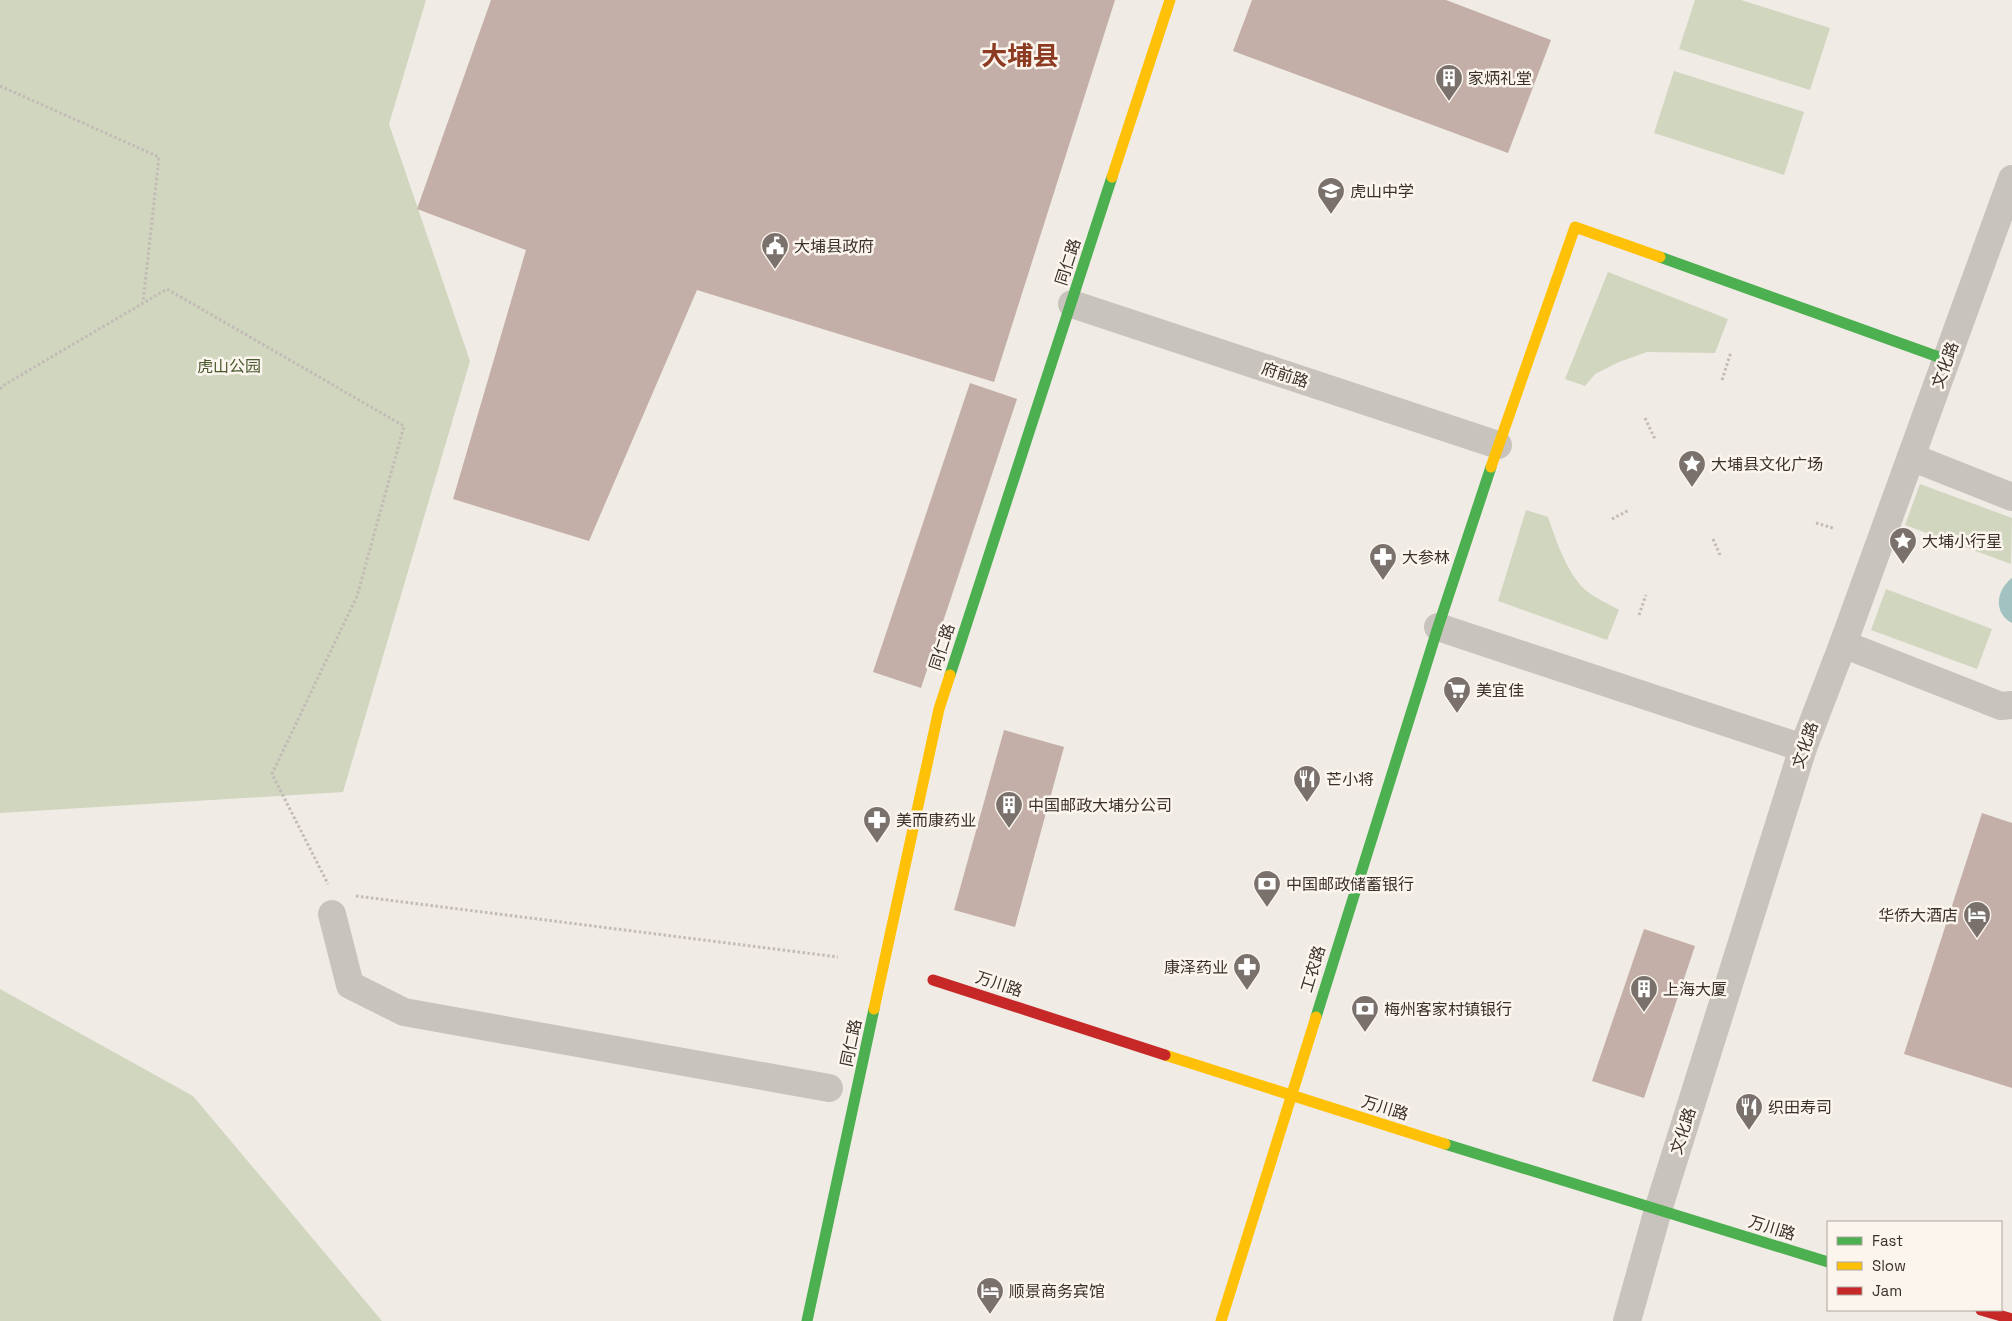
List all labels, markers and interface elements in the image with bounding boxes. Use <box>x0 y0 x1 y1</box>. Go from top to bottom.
district label: 大埔县 <box>981 39 1059 73</box>
building icon: 家炳礼堂 <box>1434 63 1464 102</box>
place label: 家炳礼堂 <box>1468 68 1532 89</box>
school or university icon: 虎山中学 <box>1316 176 1346 215</box>
place label: 虎山中学 <box>1350 181 1414 202</box>
public building icon: 大埔县政府 <box>760 231 790 270</box>
place label: 大埔县政府 <box>794 236 874 257</box>
street label: 同仁路 <box>1051 236 1085 288</box>
street label: 文化路 <box>1927 339 1963 391</box>
park label: 虎山公园 <box>197 356 261 377</box>
street label: 府前路 <box>1259 358 1311 392</box>
place icon: 大埔县文化广场 <box>1677 449 1707 488</box>
place label: 大埔县文化广场 <box>1711 454 1823 475</box>
place icon: 大埔小行星 <box>1888 526 1918 565</box>
place label: 大埔小行星 <box>1922 531 2002 552</box>
pharmacy icon: 大参林 <box>1368 542 1398 581</box>
place label: 大参林 <box>1402 547 1450 568</box>
street label: 同仁路 <box>925 621 959 673</box>
supermarket icon: 美宜佳 <box>1442 675 1472 714</box>
place label: 美宜佳 <box>1476 680 1524 701</box>
street label: 文化路 <box>1787 719 1823 771</box>
restaurant icon: 芒小将 <box>1292 764 1322 803</box>
place label: 芒小将 <box>1326 769 1374 790</box>
building icon: 中国邮政大埔分公司 <box>994 790 1024 829</box>
place label: 中国邮政大埔分公司 <box>1028 795 1172 816</box>
pharmacy icon: 美而康药业 <box>862 805 892 844</box>
place label: 美而康药业 <box>896 810 976 831</box>
bank icon: 中国邮政储蓄银行 <box>1252 869 1282 908</box>
place label: 中国邮政储蓄银行 <box>1286 874 1414 895</box>
hotel icon: 华侨大酒店 <box>1962 900 1992 939</box>
place label: 华侨大酒店 <box>1878 905 1958 926</box>
street label: 工农路 <box>1296 943 1330 995</box>
pharmacy icon: 康泽药业 <box>1232 952 1262 991</box>
place label: 康泽药业 <box>1164 957 1228 978</box>
street label: 万川路 <box>973 967 1025 1001</box>
building icon: 上海大厦 <box>1629 974 1659 1013</box>
place label: 上海大厦 <box>1663 979 1727 1000</box>
bank icon: 梅州客家村镇银行 <box>1350 994 1380 1033</box>
place label: 梅州客家村镇银行 <box>1384 999 1512 1020</box>
street label: 同仁路 <box>836 1017 866 1069</box>
street label: 万川路 <box>1359 1091 1411 1125</box>
restaurant icon: 织田寿司 <box>1734 1092 1764 1131</box>
place label: 织田寿司 <box>1768 1097 1832 1118</box>
street label: 文化路 <box>1666 1105 1700 1157</box>
street label: 万川路 <box>1746 1211 1798 1245</box>
legend <box>1827 1221 2002 1311</box>
text: Fast <box>1872 1231 1903 1250</box>
text: Slow <box>1872 1256 1906 1275</box>
hotel icon: 顺景商务宾馆 <box>975 1276 1005 1315</box>
place label: 顺景商务宾馆 <box>1009 1281 1105 1302</box>
text: Jam <box>1872 1281 1902 1300</box>

